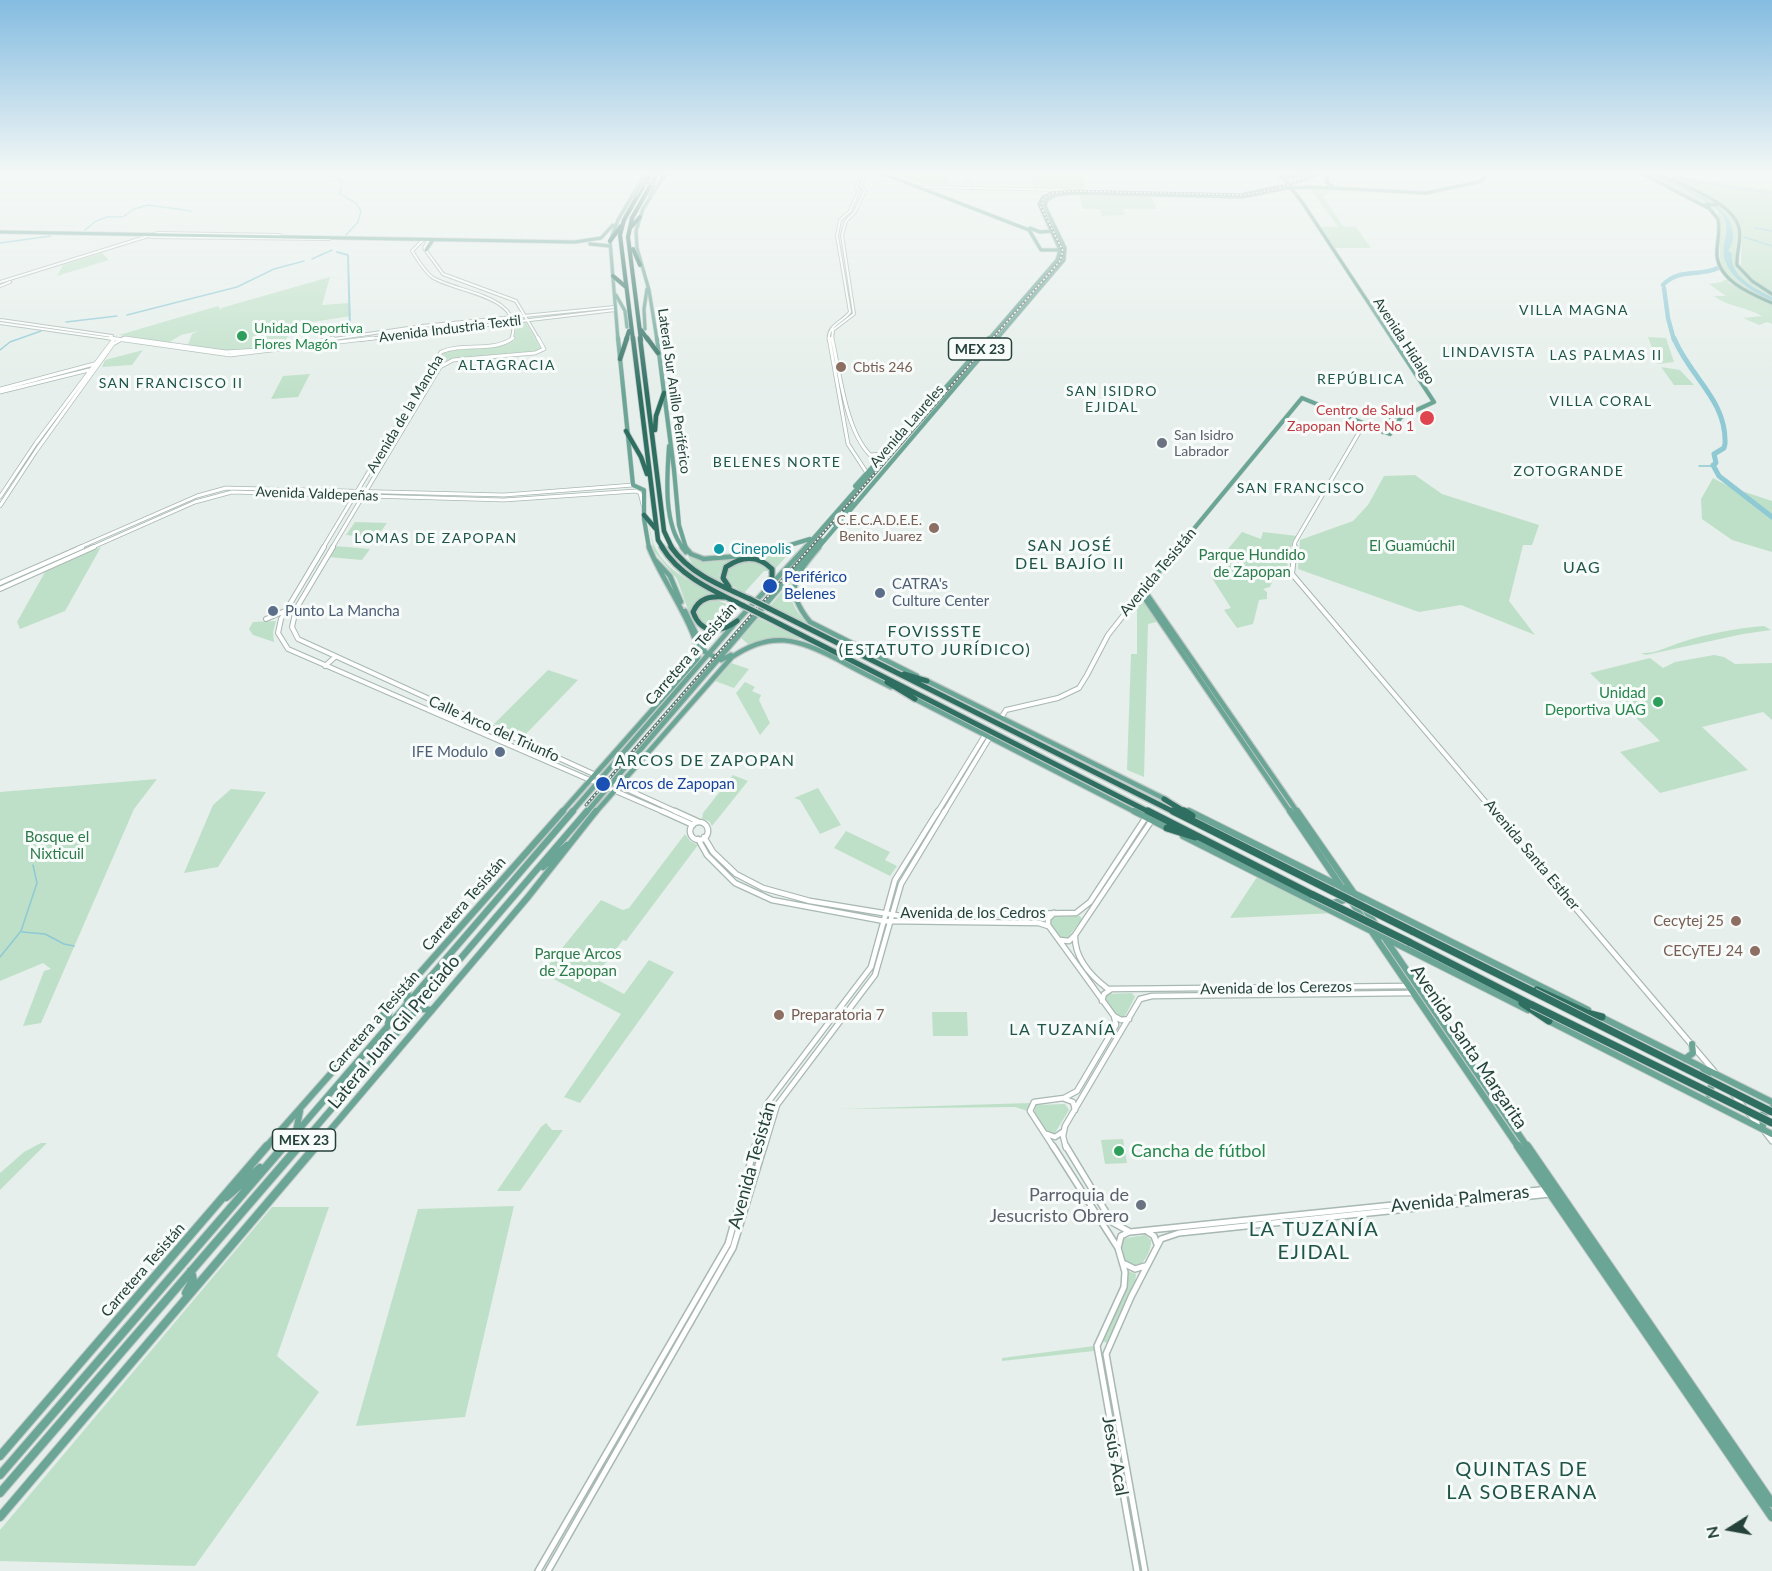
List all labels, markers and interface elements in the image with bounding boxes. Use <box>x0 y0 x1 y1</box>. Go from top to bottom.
street label: Avenida Hidalgo <box>1370 294 1438 388</box>
district label: VILLA MAGNA <box>1519 302 1629 318</box>
street label: Lateral Sur Anillo Periférico <box>654 307 694 475</box>
street label: Avenida Industria Textil <box>378 312 522 346</box>
place label: Unidad Deportiva Flores Magón <box>254 320 363 352</box>
marker: Unidad Deportiva Flores Magón <box>235 329 249 343</box>
road number: MEX 23 <box>948 338 1012 360</box>
district label: LINDAVISTA <box>1442 344 1536 360</box>
district label: LAS PALMAS II <box>1549 347 1663 363</box>
street label: Avenida de la Mancha <box>363 352 447 476</box>
district label: ALTAGRACIA <box>458 357 556 373</box>
place label: Cbtis 246 <box>853 359 913 375</box>
marker: Cbtis 246 <box>834 360 848 374</box>
district label: REPÚBLICA <box>1317 371 1405 387</box>
district label: SAN FRANCISCO II <box>99 375 243 391</box>
street label: Avenida Laureles <box>867 381 947 471</box>
district label: SAN ISIDRO EJIDAL <box>1066 383 1158 416</box>
district label: VILLA CORAL <box>1549 393 1653 409</box>
place label: Centro de Salud Zapopan Norte No 1 <box>1287 402 1414 434</box>
marker: Centro de Salud Zapopan Norte No 1 <box>1418 409 1436 427</box>
place label: San Isidro Labrador <box>1174 427 1234 460</box>
marker: San Isidro Labrador <box>1155 436 1169 450</box>
district label: BELENES NORTE <box>713 454 841 470</box>
district label: ZOTOGRANDE <box>1514 463 1624 479</box>
district label: SAN FRANCISCO <box>1237 480 1365 496</box>
street label: Avenida Valdepeñas <box>255 483 379 505</box>
place label: C.E.C.A.D.E.E. Benito Juarez <box>836 512 922 544</box>
marker: C.E.C.A.D.E.E. Benito Juarez <box>927 521 941 535</box>
street label: Avenida Tesistán <box>1116 524 1200 620</box>
district label: LOMAS DE ZAPOPAN <box>354 530 518 546</box>
district label: SAN JOSÉ DEL BAJÍO II <box>1015 536 1125 574</box>
park label: El Guamúchil <box>1369 537 1455 555</box>
place label: Cinepolis <box>731 540 791 558</box>
marker: Cinepolis <box>712 542 726 556</box>
park label: Parque Hundido de Zapopan <box>1199 546 1305 581</box>
district label: UAG <box>1563 558 1601 578</box>
place label: Periférico Belenes <box>784 568 847 603</box>
place label: CATRA's Culture Center <box>892 575 989 610</box>
marker: Periférico Belenes <box>761 577 779 595</box>
marker: CATRA's Culture Center <box>873 586 887 600</box>
street label: Carretera a Tesistán <box>642 599 740 709</box>
place label: Punto La Mancha <box>285 602 400 620</box>
marker: Punto La Mancha <box>266 604 280 618</box>
district label: FOVISSSTE (ESTATUTO JURÍDICO) <box>839 622 1031 660</box>
place label: Unidad Deportiva UAG <box>1545 684 1646 719</box>
street label: Calle Arco del Triunfo <box>426 692 562 766</box>
marker: Unidad Deportiva UAG <box>1651 695 1665 709</box>
place label: IFE Modulo <box>412 743 488 761</box>
marker: IFE Modulo <box>493 745 507 759</box>
district label: ARCOS DE ZAPOPAN <box>614 751 796 771</box>
marker: Arcos de Zapopan <box>594 775 612 793</box>
place label: Arcos de Zapopan <box>616 775 735 793</box>
street label: Avenida Santa Esther <box>1480 796 1584 914</box>
park label: Bosque el Nixticuil <box>25 828 89 863</box>
street label: Carretera Tesistán <box>418 853 510 955</box>
street label: Avenida de los Cedros <box>900 904 1046 922</box>
place label: Cecytej 25 <box>1653 912 1724 930</box>
marker: Cecytej 25 <box>1729 914 1743 928</box>
place label: CECyTEJ 24 <box>1663 942 1743 960</box>
marker: CECyTEJ 24 <box>1748 944 1762 958</box>
park label: Parque Arcos de Zapopan <box>534 945 622 980</box>
street label: Lateral Juan Gil Preciado <box>323 951 465 1113</box>
street label: Avenida Santa Margarita <box>1406 961 1532 1133</box>
street label: Carretera a Tesistán <box>325 967 423 1077</box>
street label: Avenida de los Cerezos <box>1200 978 1352 998</box>
place label: Preparatoria 7 <box>791 1006 884 1024</box>
marker: Preparatoria 7 <box>772 1008 786 1022</box>
district label: LA TUZANÍA <box>1009 1020 1117 1040</box>
street label: Avenida Tesistán <box>724 1099 780 1231</box>
road number: MEX 23 <box>272 1129 336 1151</box>
place label: Cancha de fútbol <box>1131 1140 1266 1162</box>
marker: Cancha de fútbol <box>1112 1144 1126 1158</box>
street label: Avenida Palmeras <box>1390 1181 1530 1217</box>
place label: Parroquia de Jesucristo Obrero <box>990 1184 1129 1226</box>
marker: Parroquia de Jesucristo Obrero <box>1134 1198 1148 1212</box>
district label: LA TUZANÍA EJIDAL <box>1249 1218 1379 1265</box>
street label: Carretera Tesistán <box>97 1219 189 1321</box>
street label: Jesús Acal <box>1097 1414 1133 1498</box>
district label: QUINTAS DE LA SOBERANA <box>1446 1458 1598 1505</box>
north arrow <box>1700 1499 1760 1559</box>
text: N <box>1701 1525 1722 1540</box>

